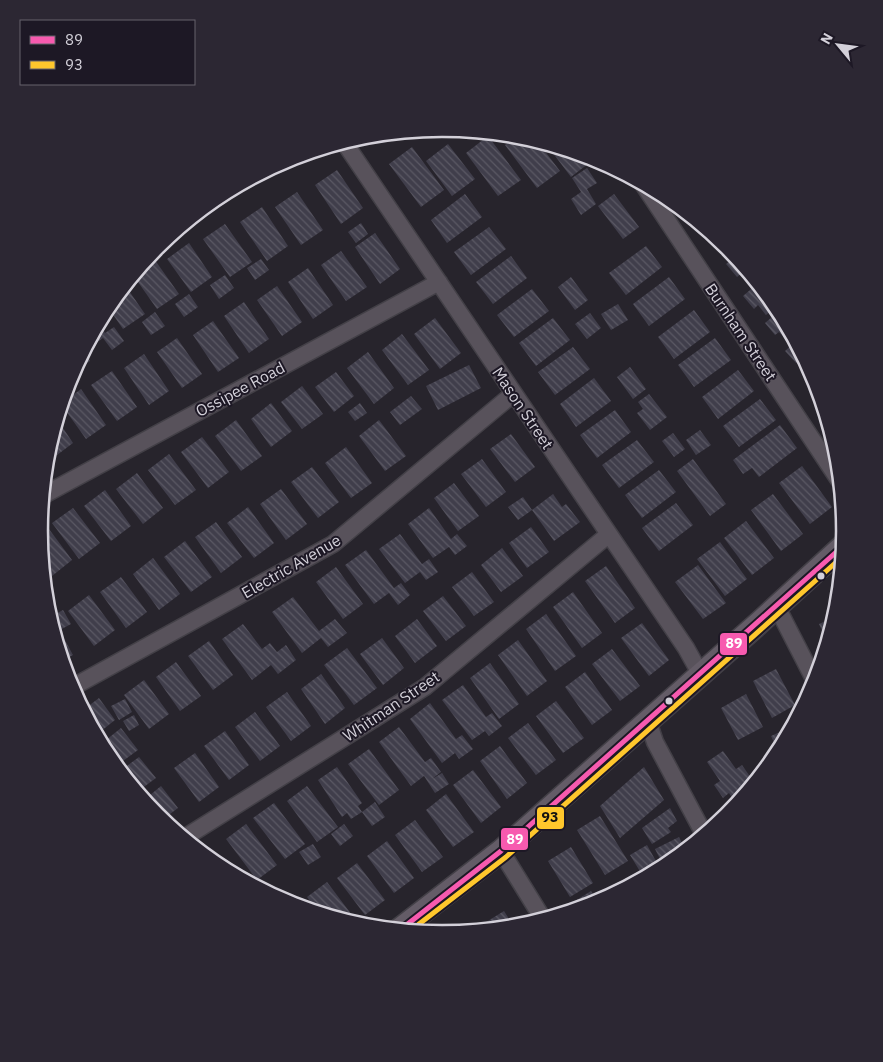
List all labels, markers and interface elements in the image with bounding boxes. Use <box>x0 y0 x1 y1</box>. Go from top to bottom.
legend <box>20 20 195 85</box>
north arrow <box>813 20 863 70</box>
text: 89 <box>65 30 83 49</box>
text: N <box>816 30 837 47</box>
text: 93 <box>65 55 83 74</box>
street label: Burnham Street <box>701 279 781 385</box>
street label: Ossipee Road <box>192 357 288 421</box>
street label: Mason Street <box>488 363 558 453</box>
street label: Electric Avenue <box>238 529 344 602</box>
unlabelled marker <box>816 571 826 581</box>
line badge: 89 <box>719 632 748 656</box>
text: 89 <box>726 634 742 652</box>
street label: Whitman Street <box>339 666 443 746</box>
unlabelled marker <box>664 696 674 706</box>
line badge: 93 <box>536 806 565 830</box>
text: 93 <box>542 808 558 826</box>
line badge: 89 <box>500 827 529 851</box>
text: 89 <box>507 830 523 848</box>

